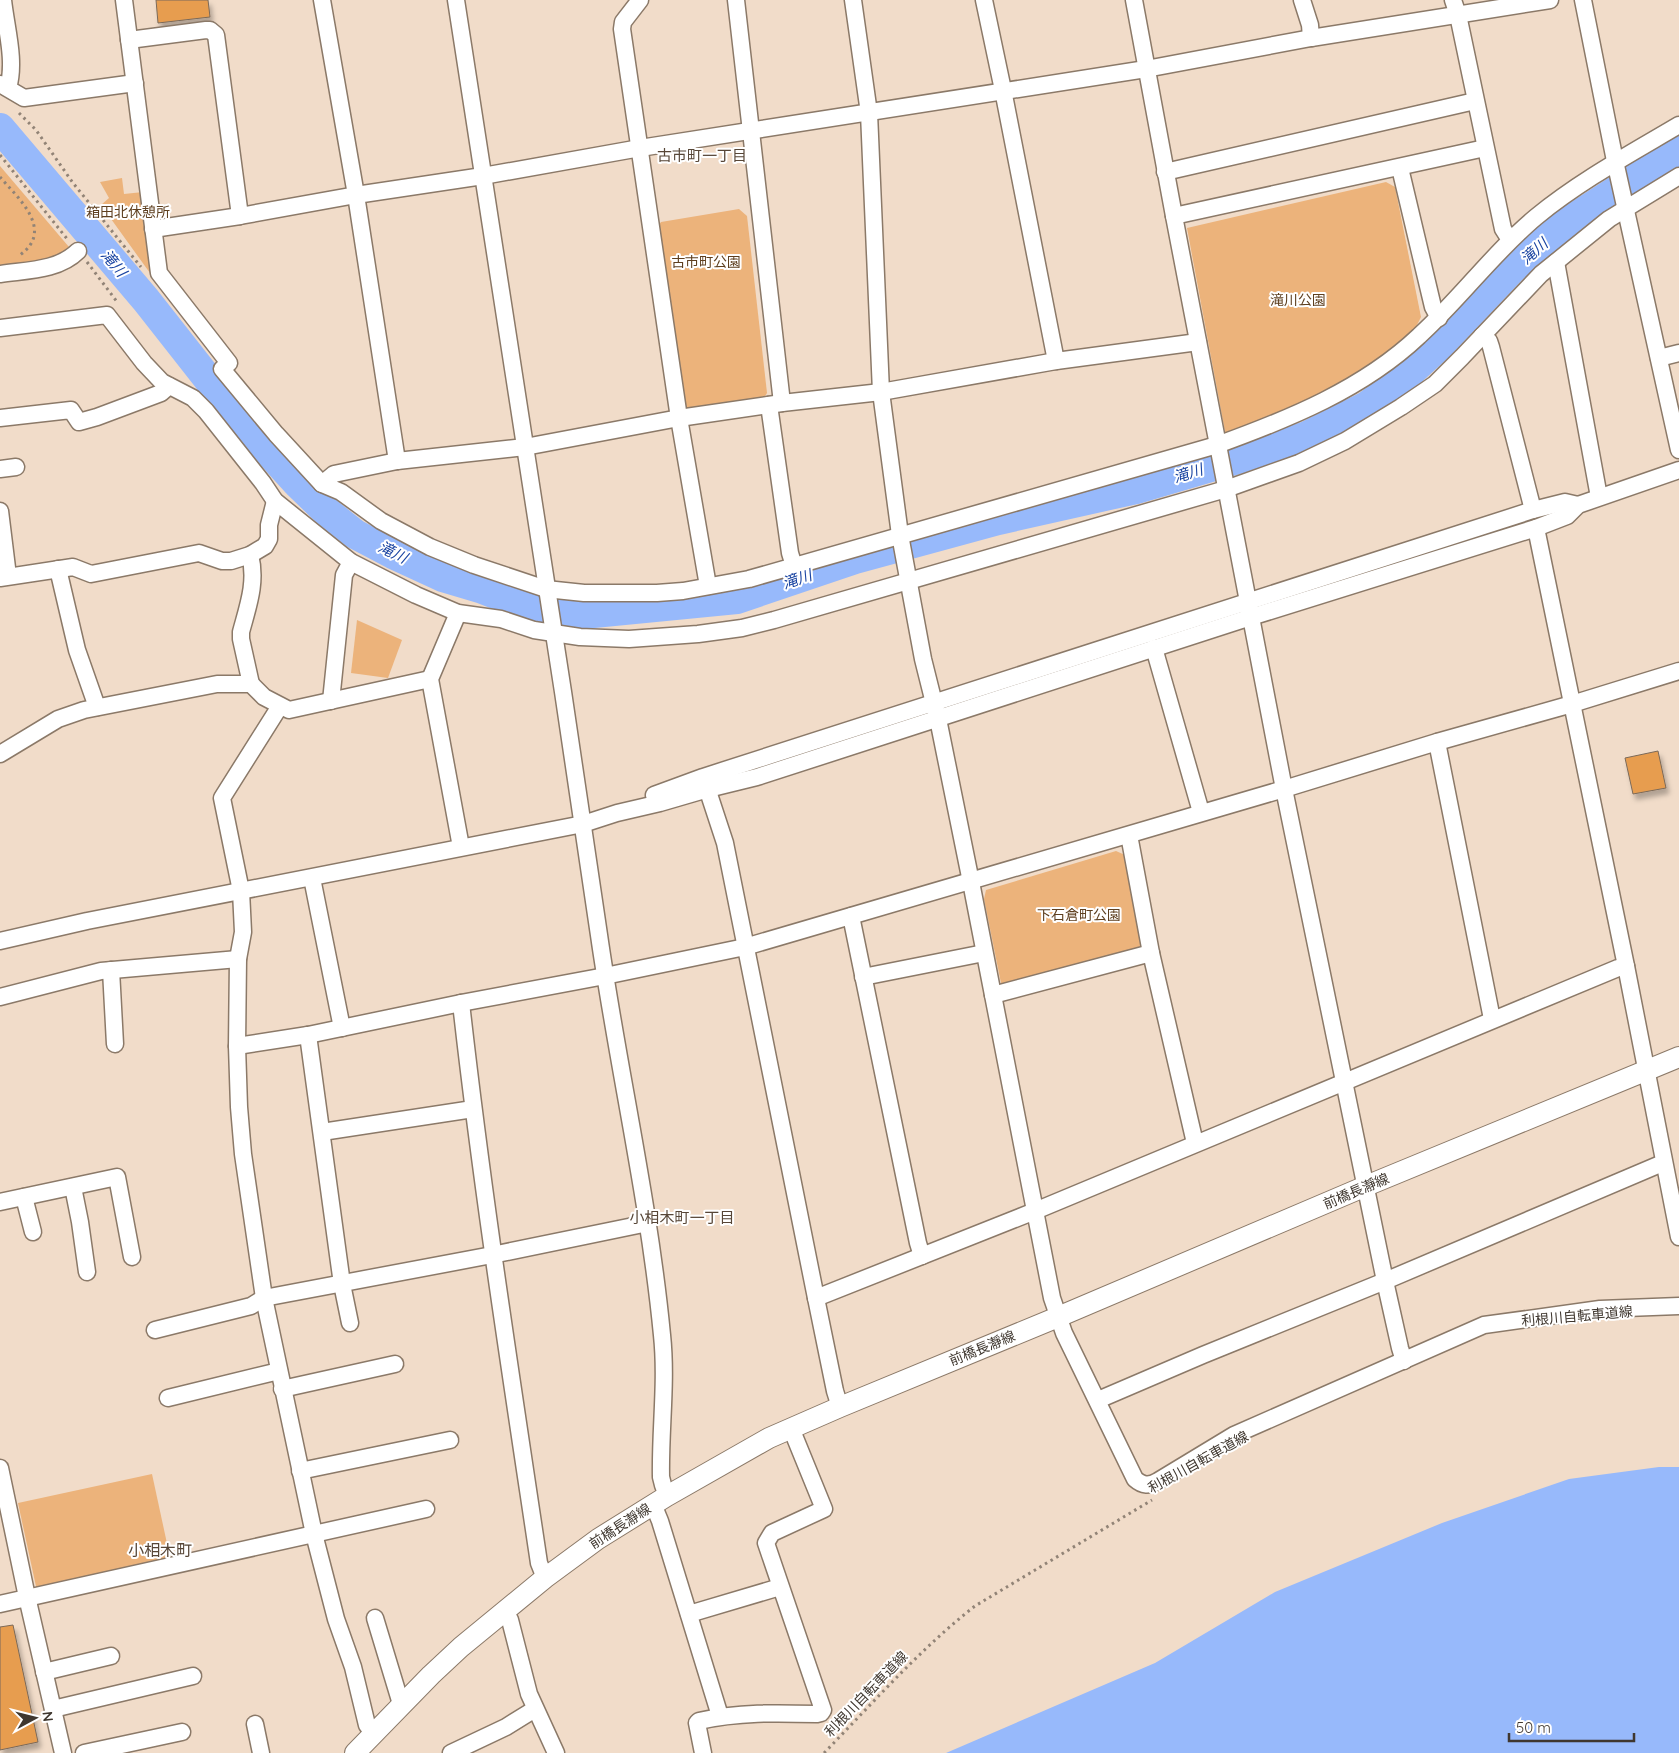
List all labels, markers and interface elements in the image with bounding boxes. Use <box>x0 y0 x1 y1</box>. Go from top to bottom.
district label: 古市町一丁目 <box>657 146 747 165</box>
park label: 箱田北休憩所 <box>86 203 170 221</box>
water label: 滝川 <box>1516 233 1553 268</box>
water label: 滝川 <box>97 245 132 282</box>
park label: 古市町公園 <box>671 253 741 271</box>
park label: 滝川公園 <box>1270 291 1326 309</box>
water label: 滝川 <box>1171 459 1207 486</box>
water label: 滝川 <box>375 537 412 568</box>
water label: 滝川 <box>780 564 816 593</box>
park label: 下石倉町公園 <box>1037 906 1121 924</box>
street label: 前橋長瀞線 <box>1320 1169 1392 1213</box>
district label: 小相木町一丁目 <box>629 1208 735 1227</box>
street label: 利根川自転車道線 <box>1520 1302 1634 1330</box>
street label: 前橋長瀞線 <box>946 1327 1018 1369</box>
street label: 利根川自転車道線 <box>1145 1427 1251 1497</box>
street label: 前橋長瀞線 <box>586 1499 654 1553</box>
district label: 小相木町 <box>128 1540 192 1560</box>
street label: 利根川自転車道線 <box>821 1647 911 1741</box>
north arrow <box>10 1693 60 1743</box>
text: N <box>38 1710 57 1723</box>
scale bar <box>1509 1710 1634 1742</box>
text: 50 m <box>1516 1718 1551 1737</box>

